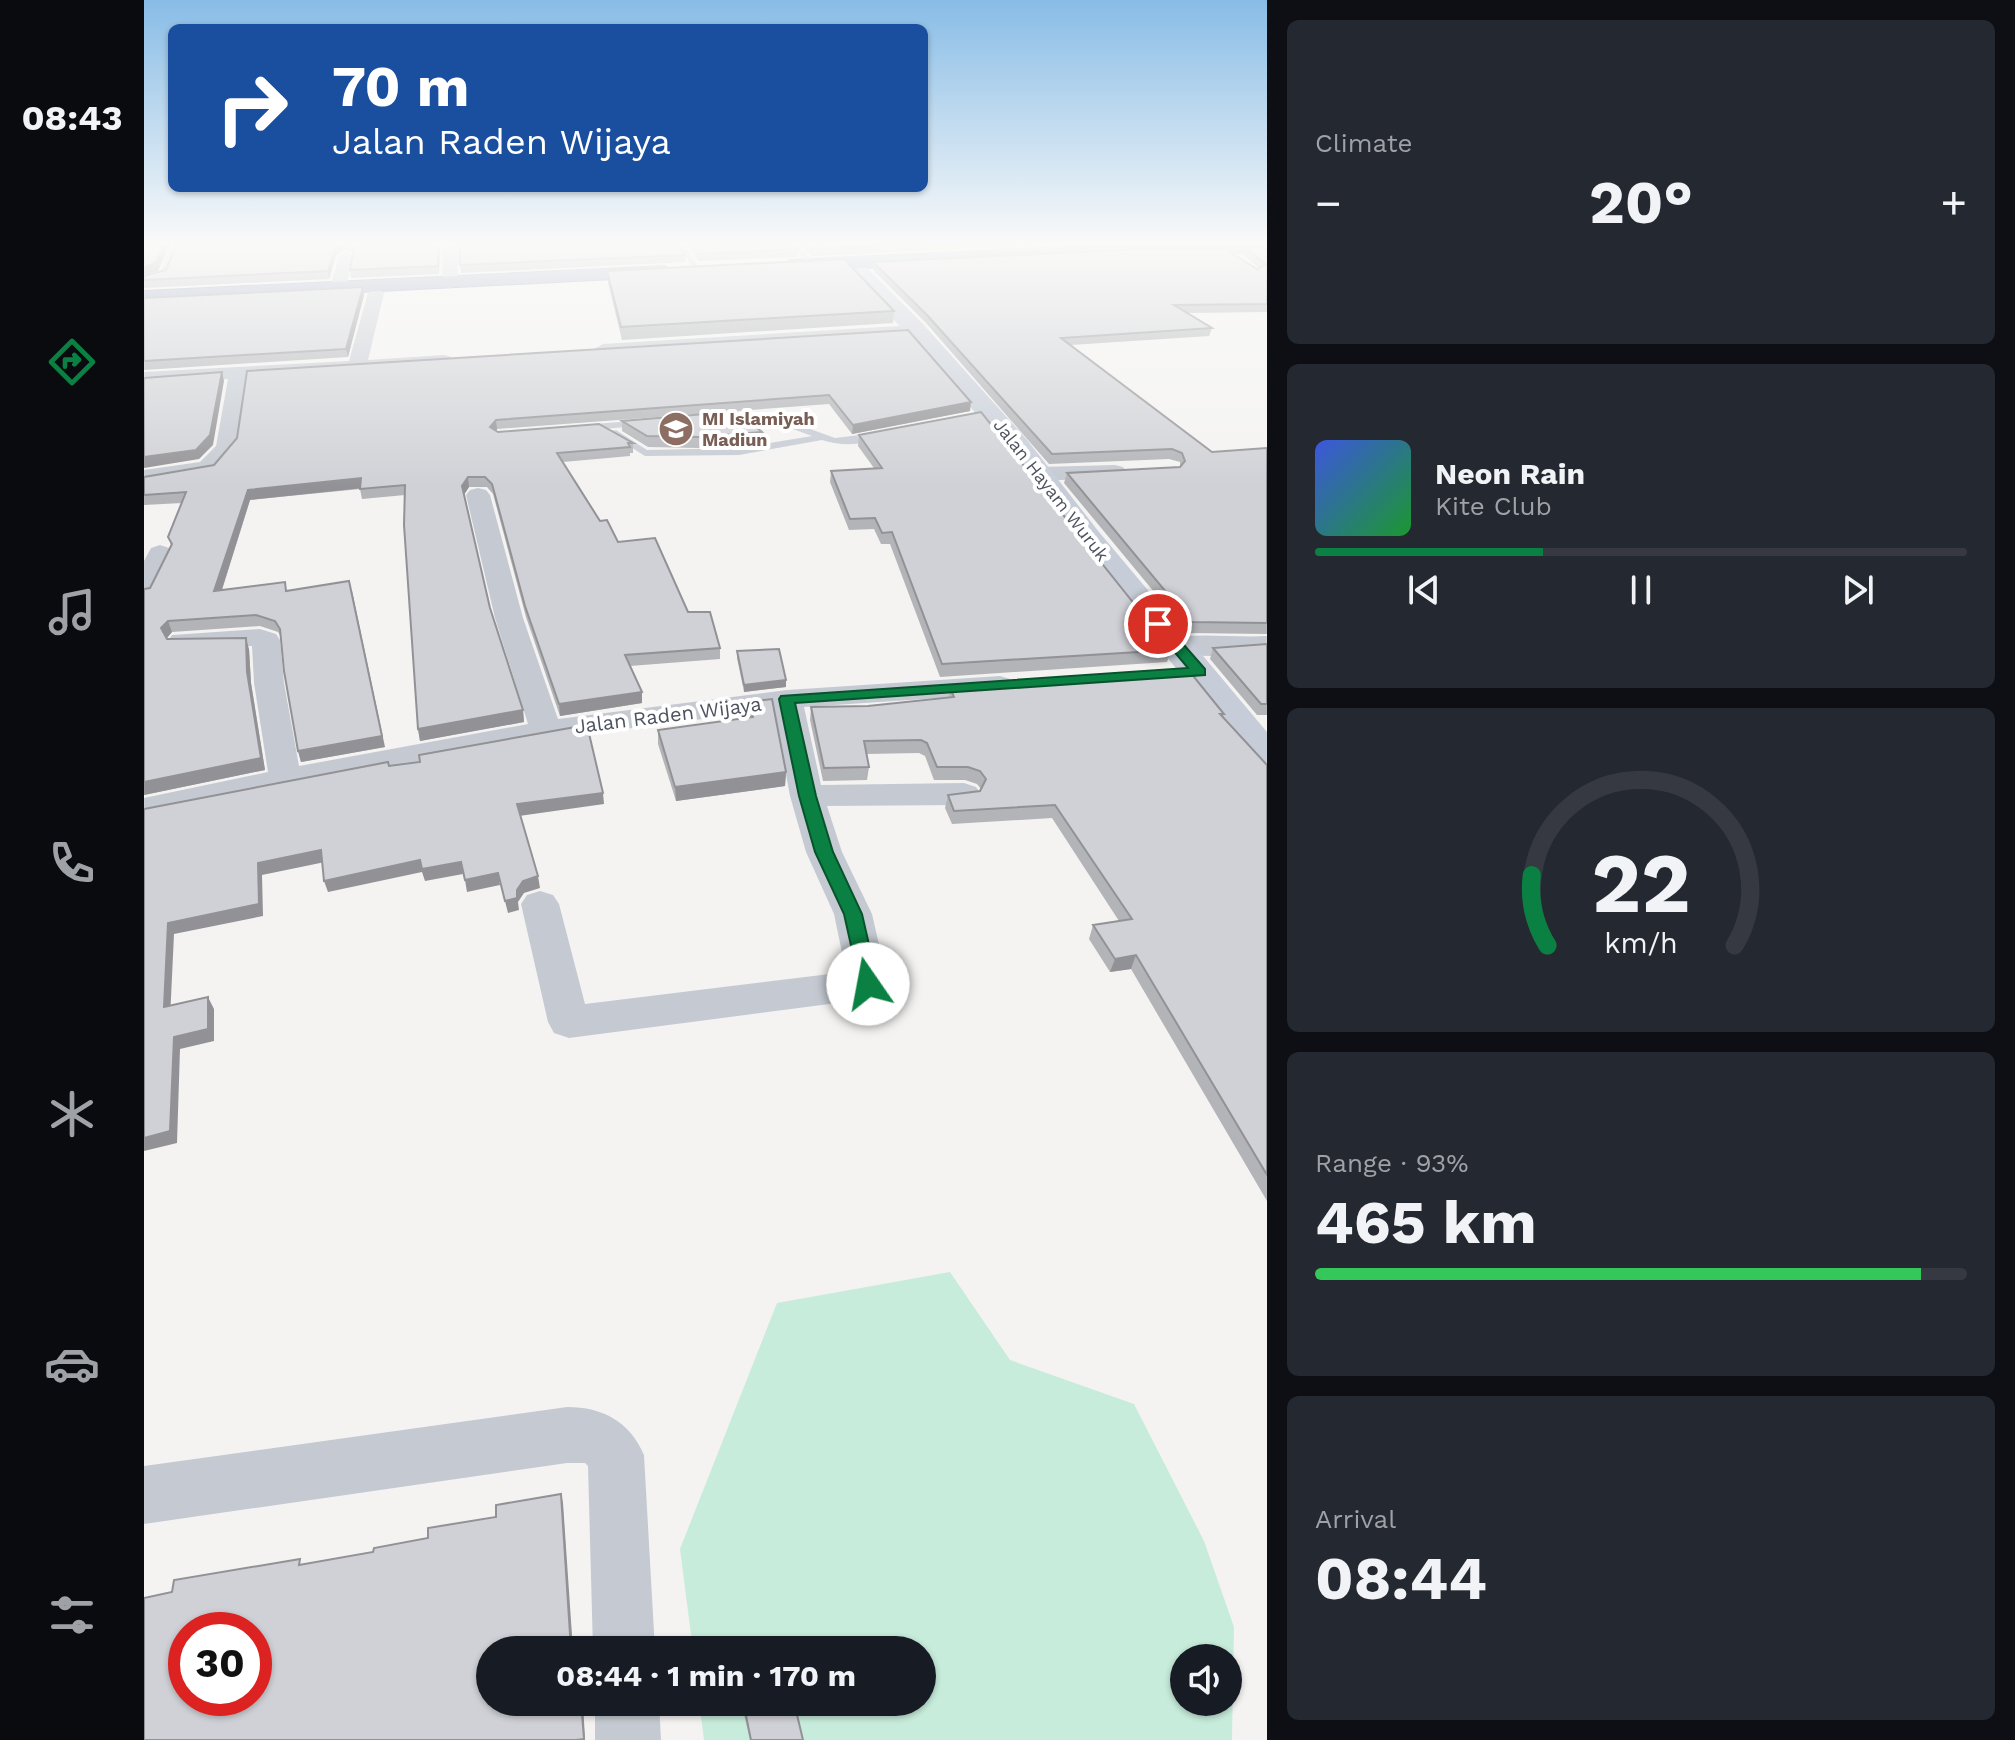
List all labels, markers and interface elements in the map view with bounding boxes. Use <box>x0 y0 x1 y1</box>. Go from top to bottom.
text: 70 m <box>332 54 469 120</box>
icon: right <box>200 56 304 160</box>
text: 08:43 <box>21 97 123 139</box>
text: Jalan Raden Wijaya <box>332 121 671 163</box>
text: Climate <box>1315 128 1413 158</box>
text: 20° <box>1589 167 1693 238</box>
text: − <box>1315 177 1342 229</box>
text: + <box>1940 177 1967 229</box>
icon: directions <box>44 334 100 390</box>
place label: MI Islamiyah Madiun <box>702 408 815 450</box>
school or university icon: MI Islamiyah Madiun <box>657 410 695 448</box>
street label: Jalan Hayam Wuruk <box>989 414 1113 565</box>
text: Neon Rain <box>1435 456 1585 491</box>
text: Kite Club <box>1435 491 1552 521</box>
icon: previous <box>1402 568 1446 612</box>
icon: pause <box>1619 568 1663 612</box>
icon: next <box>1836 568 1880 612</box>
icon: music <box>44 584 100 640</box>
pin <box>1124 590 1192 658</box>
icon: arrive <box>1136 602 1180 646</box>
street label: Jalan Raden Wijaya <box>573 692 763 738</box>
icon: phone <box>44 835 100 891</box>
text: 22 <box>1591 835 1691 932</box>
text: km/h <box>1604 926 1678 960</box>
position arrow <box>826 942 910 1026</box>
icon: climate <box>44 1086 100 1142</box>
text: Range · 93% <box>1315 1148 1468 1178</box>
text: 465 km <box>1315 1187 1537 1258</box>
icon: car <box>44 1336 100 1392</box>
text: Arrival <box>1315 1504 1396 1534</box>
text: 08:44 <box>1315 1543 1487 1614</box>
icon: filters <box>44 1587 100 1643</box>
speed limit sign: 30 <box>168 1612 272 1716</box>
map controls <box>1170 1644 1242 1716</box>
button: sound <box>1170 1644 1242 1716</box>
text: 08:44 · 1 min · 170 m <box>556 1658 856 1693</box>

